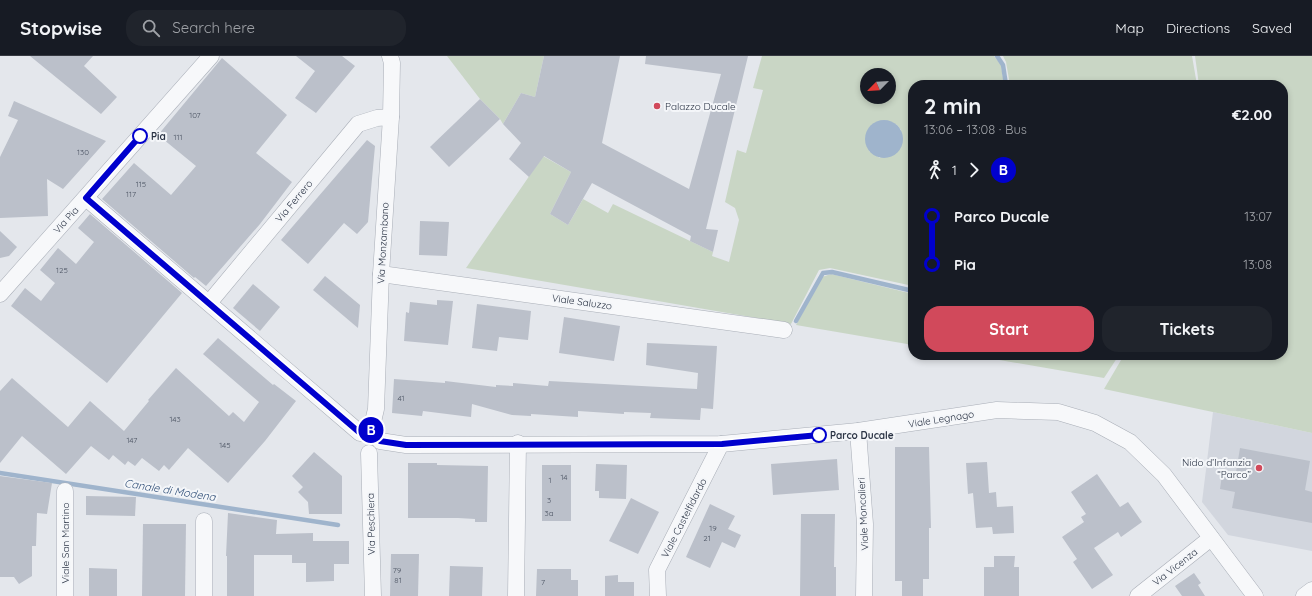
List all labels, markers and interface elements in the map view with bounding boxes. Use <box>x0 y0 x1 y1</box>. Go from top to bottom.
search box <box>126 10 406 46</box>
text: Stopwise <box>20 16 102 40</box>
icon: search <box>140 17 162 39</box>
text: Search here <box>172 18 255 37</box>
text: Map <box>1115 19 1144 37</box>
text: Directions <box>1166 19 1230 37</box>
text: Saved <box>1252 19 1292 37</box>
north arrow <box>860 68 896 104</box>
map controls <box>860 68 896 104</box>
text: 2 min <box>924 92 981 120</box>
place label: Palazzo Ducale <box>665 100 736 113</box>
marker: Palazzo Ducale <box>652 101 662 111</box>
text: €2.00 <box>1232 105 1272 124</box>
house number: 107 <box>189 110 201 120</box>
text: 13:06 – 13:08 · Bus <box>924 121 1027 137</box>
marker: Pia <box>132 128 148 144</box>
place label: Pia <box>151 130 166 143</box>
house number: 111 <box>174 132 182 142</box>
house number: 130 <box>77 147 89 157</box>
icon: walk <box>924 159 946 181</box>
icon: forward <box>963 159 985 181</box>
text: B <box>999 161 1008 179</box>
text: 1 <box>952 162 957 178</box>
street label: Via Ferrero <box>272 177 316 225</box>
house number: 115 <box>136 179 146 189</box>
house number: 117 <box>126 189 136 199</box>
street label: Via Monzambano <box>374 202 392 284</box>
street label: Via Pia <box>51 204 81 236</box>
text: Parco Ducale <box>954 207 1049 226</box>
text: 13:07 <box>1244 208 1272 224</box>
text: Pia <box>954 255 976 274</box>
text: 13:08 <box>1243 256 1272 272</box>
house number: 125 <box>56 265 68 275</box>
street label: Viale Saluzzo <box>551 291 613 313</box>
button: Start <box>924 306 1094 352</box>
button: Tickets <box>1102 306 1272 352</box>
house number: 41 <box>397 393 405 403</box>
street label: Viale Legnago <box>907 407 975 431</box>
house number: 143 <box>169 414 181 424</box>
line badge: B <box>358 417 384 443</box>
text: B <box>366 421 376 439</box>
marker: Parco Ducale <box>811 427 827 443</box>
place label: Parco Ducale <box>830 429 894 442</box>
house number: 147 <box>127 435 137 445</box>
house number: 145 <box>219 440 231 450</box>
place label: Nido d’Infanzia “Parco” <box>1182 456 1251 481</box>
marker: Nido d’Infanzia “Parco” <box>1254 463 1264 473</box>
house number: 14 <box>560 472 568 482</box>
house number: 1 <box>549 475 552 485</box>
water label: Canale di Modena <box>123 476 218 504</box>
street label: Viale Castelfidardo <box>658 476 710 560</box>
street label: Viale Moncalieri <box>855 477 871 551</box>
street label: Via Peschiera <box>364 493 378 555</box>
house number: 3 <box>547 495 551 505</box>
street label: Viale San Martino <box>59 502 72 584</box>
house number: 3a <box>544 508 554 518</box>
house number: 19 <box>709 523 717 533</box>
house number: 21 <box>703 533 711 543</box>
street label: Via Vicenza <box>1150 545 1200 589</box>
house number: 79 <box>393 565 402 575</box>
house number: 81 <box>394 575 402 585</box>
house number: 7 <box>541 577 545 587</box>

